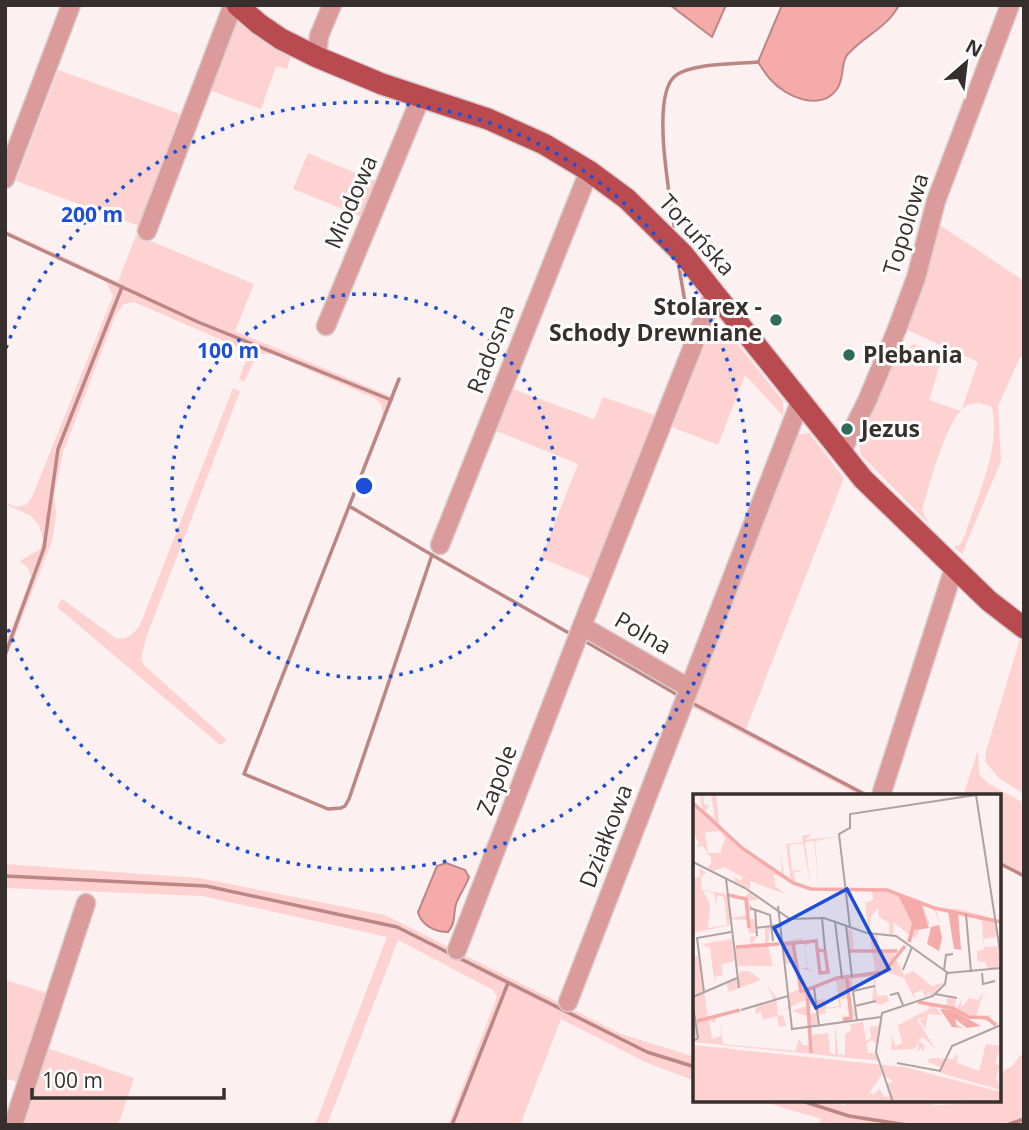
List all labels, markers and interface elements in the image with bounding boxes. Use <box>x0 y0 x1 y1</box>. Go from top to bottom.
north arrow <box>931 28 1001 98</box>
text: N <box>961 33 987 63</box>
street label: Miodowa <box>316 150 384 253</box>
street label: Topolowa <box>874 169 936 278</box>
street label: Toruńska <box>652 186 743 282</box>
text: 200 m <box>61 200 123 228</box>
place label: Stolarex - Schody Drewniane <box>549 290 762 348</box>
street label: Radosna <box>459 300 522 398</box>
marker: Stolarex - Schody Drewniane <box>768 312 784 328</box>
text: 100 m <box>197 336 259 364</box>
place label: Plebania <box>863 338 963 370</box>
marker: Plebania <box>841 347 857 363</box>
place label: Jezus <box>859 412 920 444</box>
marker: Jezus <box>839 421 855 437</box>
centre of rings <box>352 474 376 498</box>
street label: Polna <box>609 603 678 661</box>
street label: Zapole <box>468 740 524 819</box>
street label: Działkowa <box>571 779 639 892</box>
inset map <box>693 794 1001 1102</box>
scale bar <box>32 1056 224 1100</box>
text: 100 m <box>42 1066 103 1094</box>

